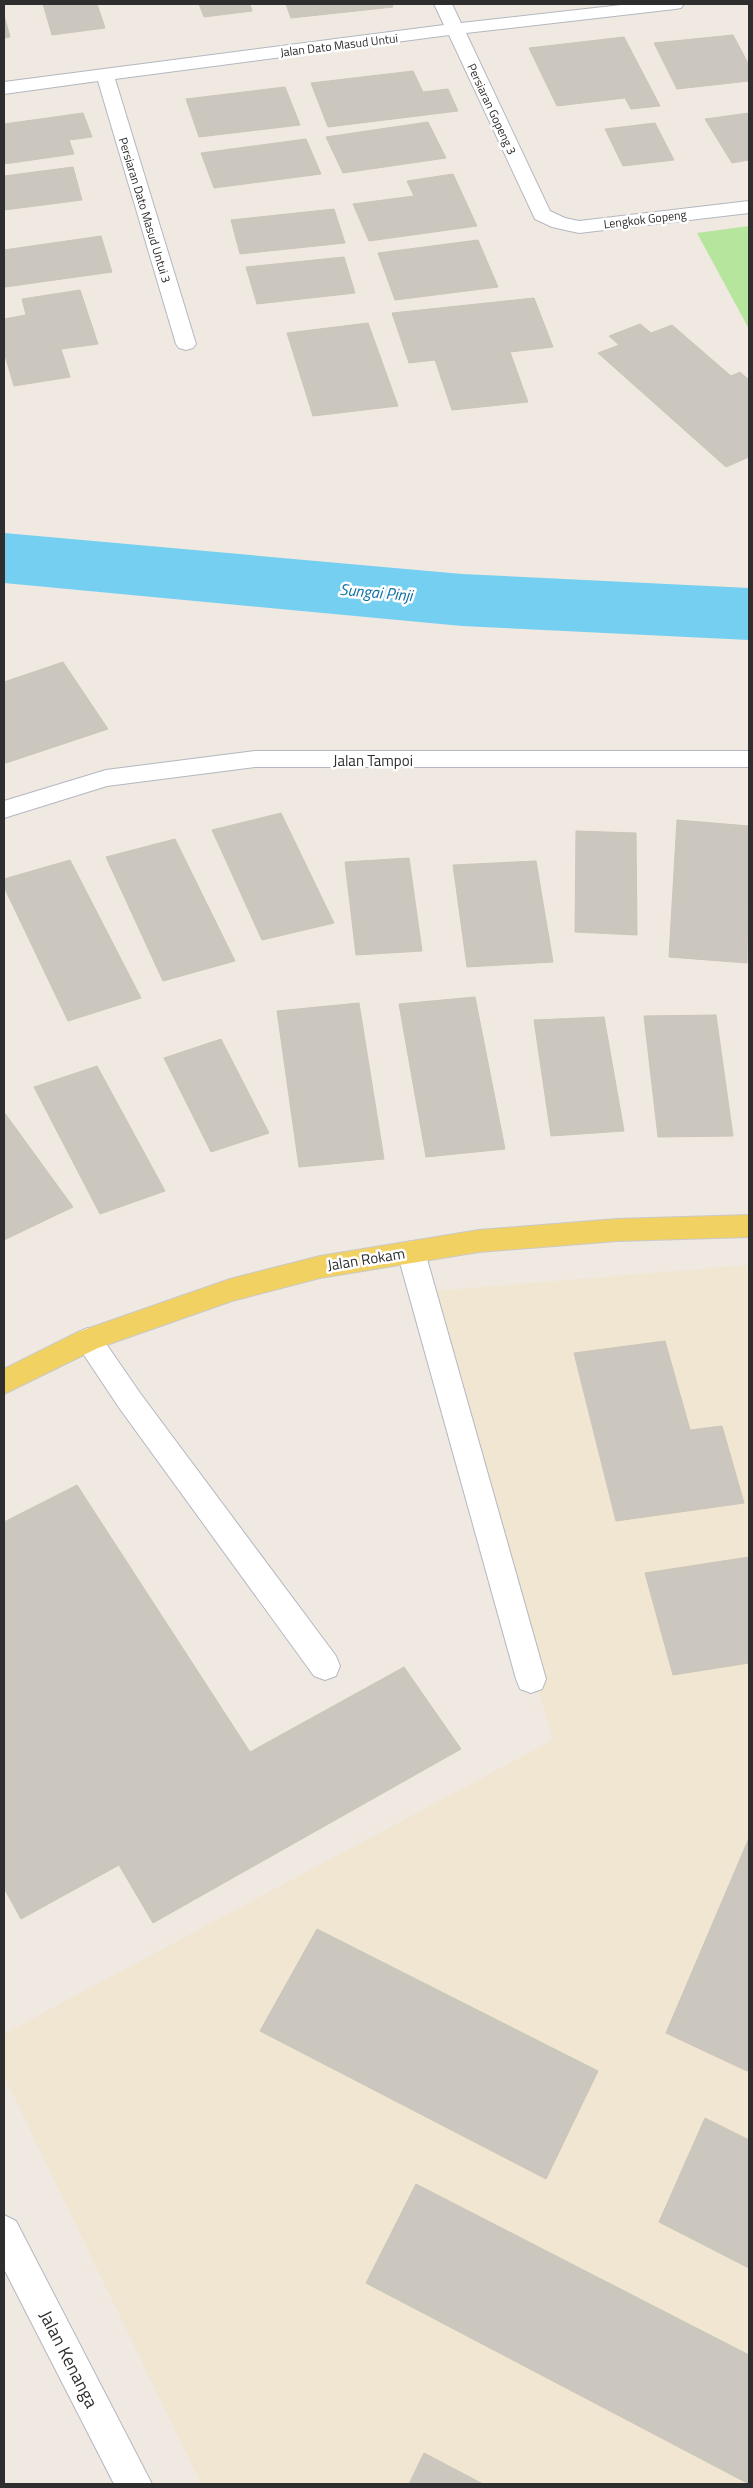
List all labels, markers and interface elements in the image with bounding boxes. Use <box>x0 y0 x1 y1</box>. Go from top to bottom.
street label: Jalan Dato Masud Untui <box>279 28 399 62</box>
street label: Persiaran Gopeng 3 <box>463 60 521 158</box>
street label: Persiaran Dato Masud Untui 3 <box>114 135 176 285</box>
street label: Lengkok Gopeng <box>602 204 688 234</box>
water label: Sungai Pinji <box>339 577 415 607</box>
street label: Jalan Tampoi <box>333 749 413 772</box>
street label: Jalan Rokam <box>325 1242 407 1276</box>
street label: Jalan Kenanga <box>33 2305 105 2413</box>

